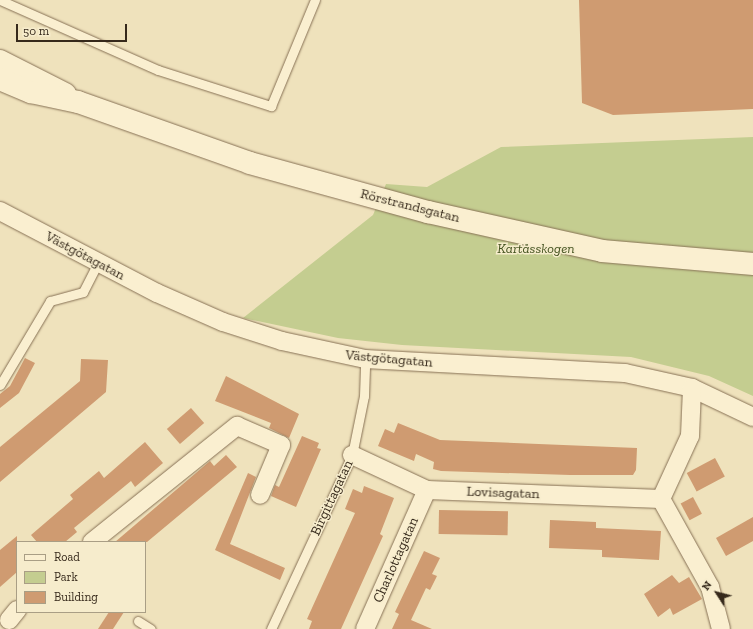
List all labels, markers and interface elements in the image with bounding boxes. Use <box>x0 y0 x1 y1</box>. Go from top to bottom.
scale bar <box>18 16 129 42</box>
text: 50 m <box>23 24 49 38</box>
street label: Rörstrandsgatan <box>359 186 461 226</box>
street label: Västgötagatan <box>42 228 128 284</box>
park label: Kartåsskogen <box>497 241 575 257</box>
street label: Västgötagatan <box>345 347 433 371</box>
street label: Birgittagatan <box>307 458 357 538</box>
street label: Lovisagatan <box>466 483 540 503</box>
street label: Charlottagatan <box>370 515 422 605</box>
legend <box>16 541 146 613</box>
text: Road <box>54 550 80 564</box>
text: Park <box>54 570 78 584</box>
north arrow <box>697 573 737 613</box>
text: N <box>699 578 715 593</box>
text: Building <box>54 590 98 604</box>

